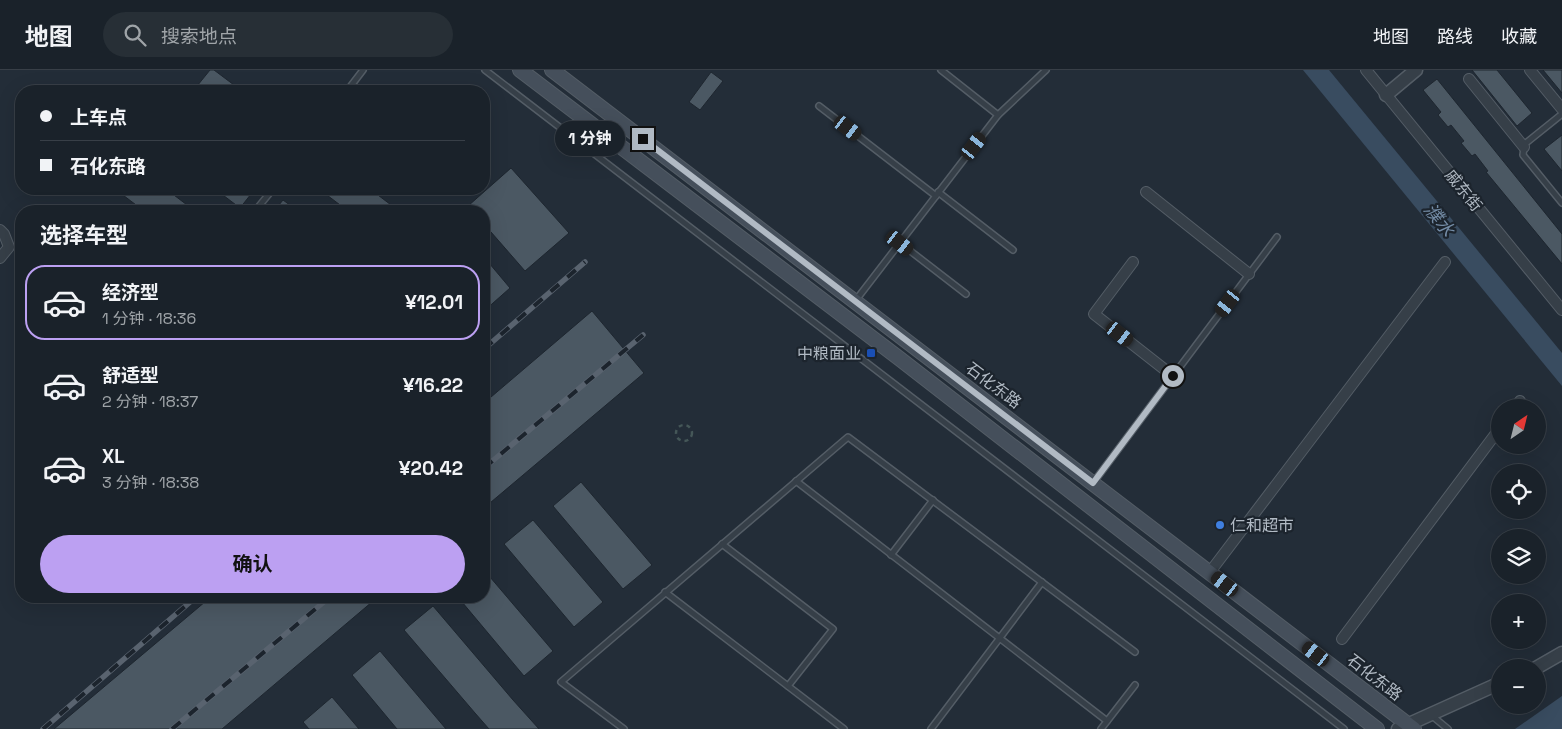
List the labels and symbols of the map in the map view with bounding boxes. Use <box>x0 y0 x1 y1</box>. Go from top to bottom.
car <box>831 113 864 143</box>
callout: 1 分钟 <box>556 122 626 156</box>
route end <box>632 128 654 150</box>
car <box>958 130 989 162</box>
street label: 戚东街 <box>1440 165 1487 216</box>
water label: 濮水 <box>1419 198 1460 242</box>
car <box>883 228 916 258</box>
car <box>1212 287 1243 319</box>
car <box>1103 319 1136 349</box>
place label: 中粮面业 <box>797 343 861 364</box>
marker: 中粮面业 <box>865 347 877 359</box>
street label: 石化东路 <box>962 358 1026 413</box>
route start <box>1162 365 1184 387</box>
north arrow <box>1491 399 1546 454</box>
place label: 仁和超市 <box>1230 515 1294 536</box>
marker: 仁和超市 <box>1214 519 1226 531</box>
car <box>1208 569 1241 599</box>
car <box>1299 639 1332 669</box>
street label: 石化东路 <box>1343 649 1406 705</box>

